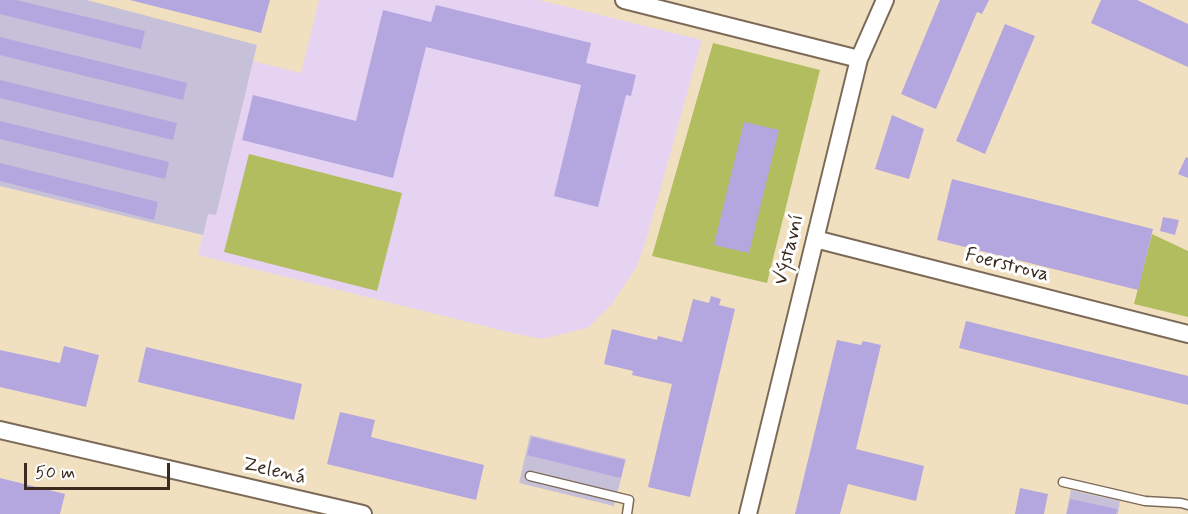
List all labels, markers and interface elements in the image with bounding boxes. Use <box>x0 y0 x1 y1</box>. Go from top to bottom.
street label: Výstavní <box>770 212 810 288</box>
street label: Foerstrova <box>962 244 1052 288</box>
scale bar <box>27 451 172 489</box>
street label: Zelená <box>240 453 308 491</box>
text: 50 m <box>35 461 75 485</box>

